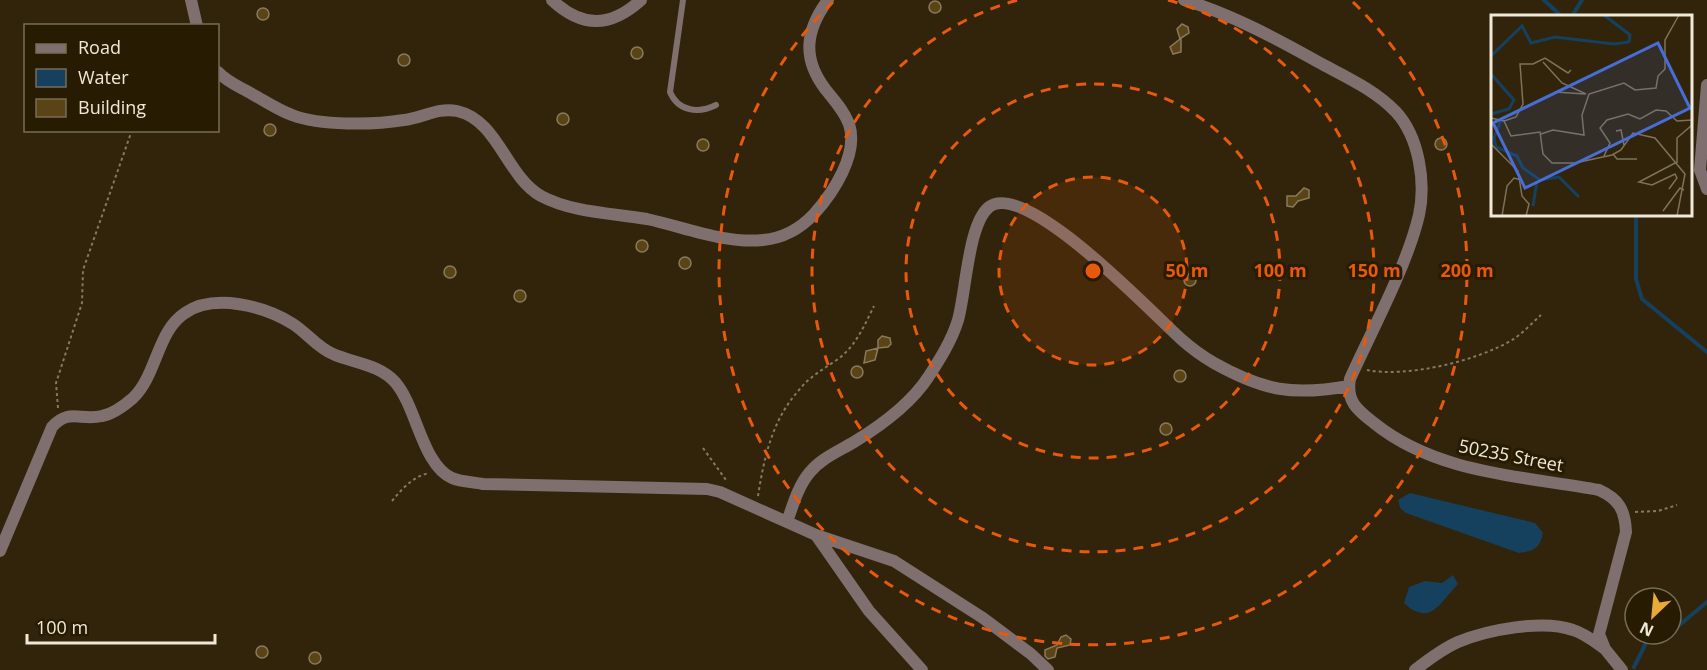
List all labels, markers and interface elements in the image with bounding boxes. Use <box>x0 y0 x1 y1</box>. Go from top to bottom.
inset map <box>1491 15 1692 216</box>
legend <box>24 24 219 132</box>
text: Road <box>78 35 121 59</box>
text: Water <box>78 65 129 89</box>
text: Building <box>78 95 146 119</box>
text: 50 m <box>1166 258 1208 282</box>
text: 100 m <box>1253 258 1307 282</box>
text: 150 m <box>1347 258 1401 282</box>
text: 200 m <box>1440 258 1494 282</box>
centre of rings <box>1083 261 1103 281</box>
street label: 50235 Street <box>1457 433 1566 477</box>
north arrow <box>1623 586 1683 646</box>
scale bar <box>27 607 214 645</box>
text: 100 m <box>36 615 88 639</box>
text: N <box>1636 617 1657 642</box>

